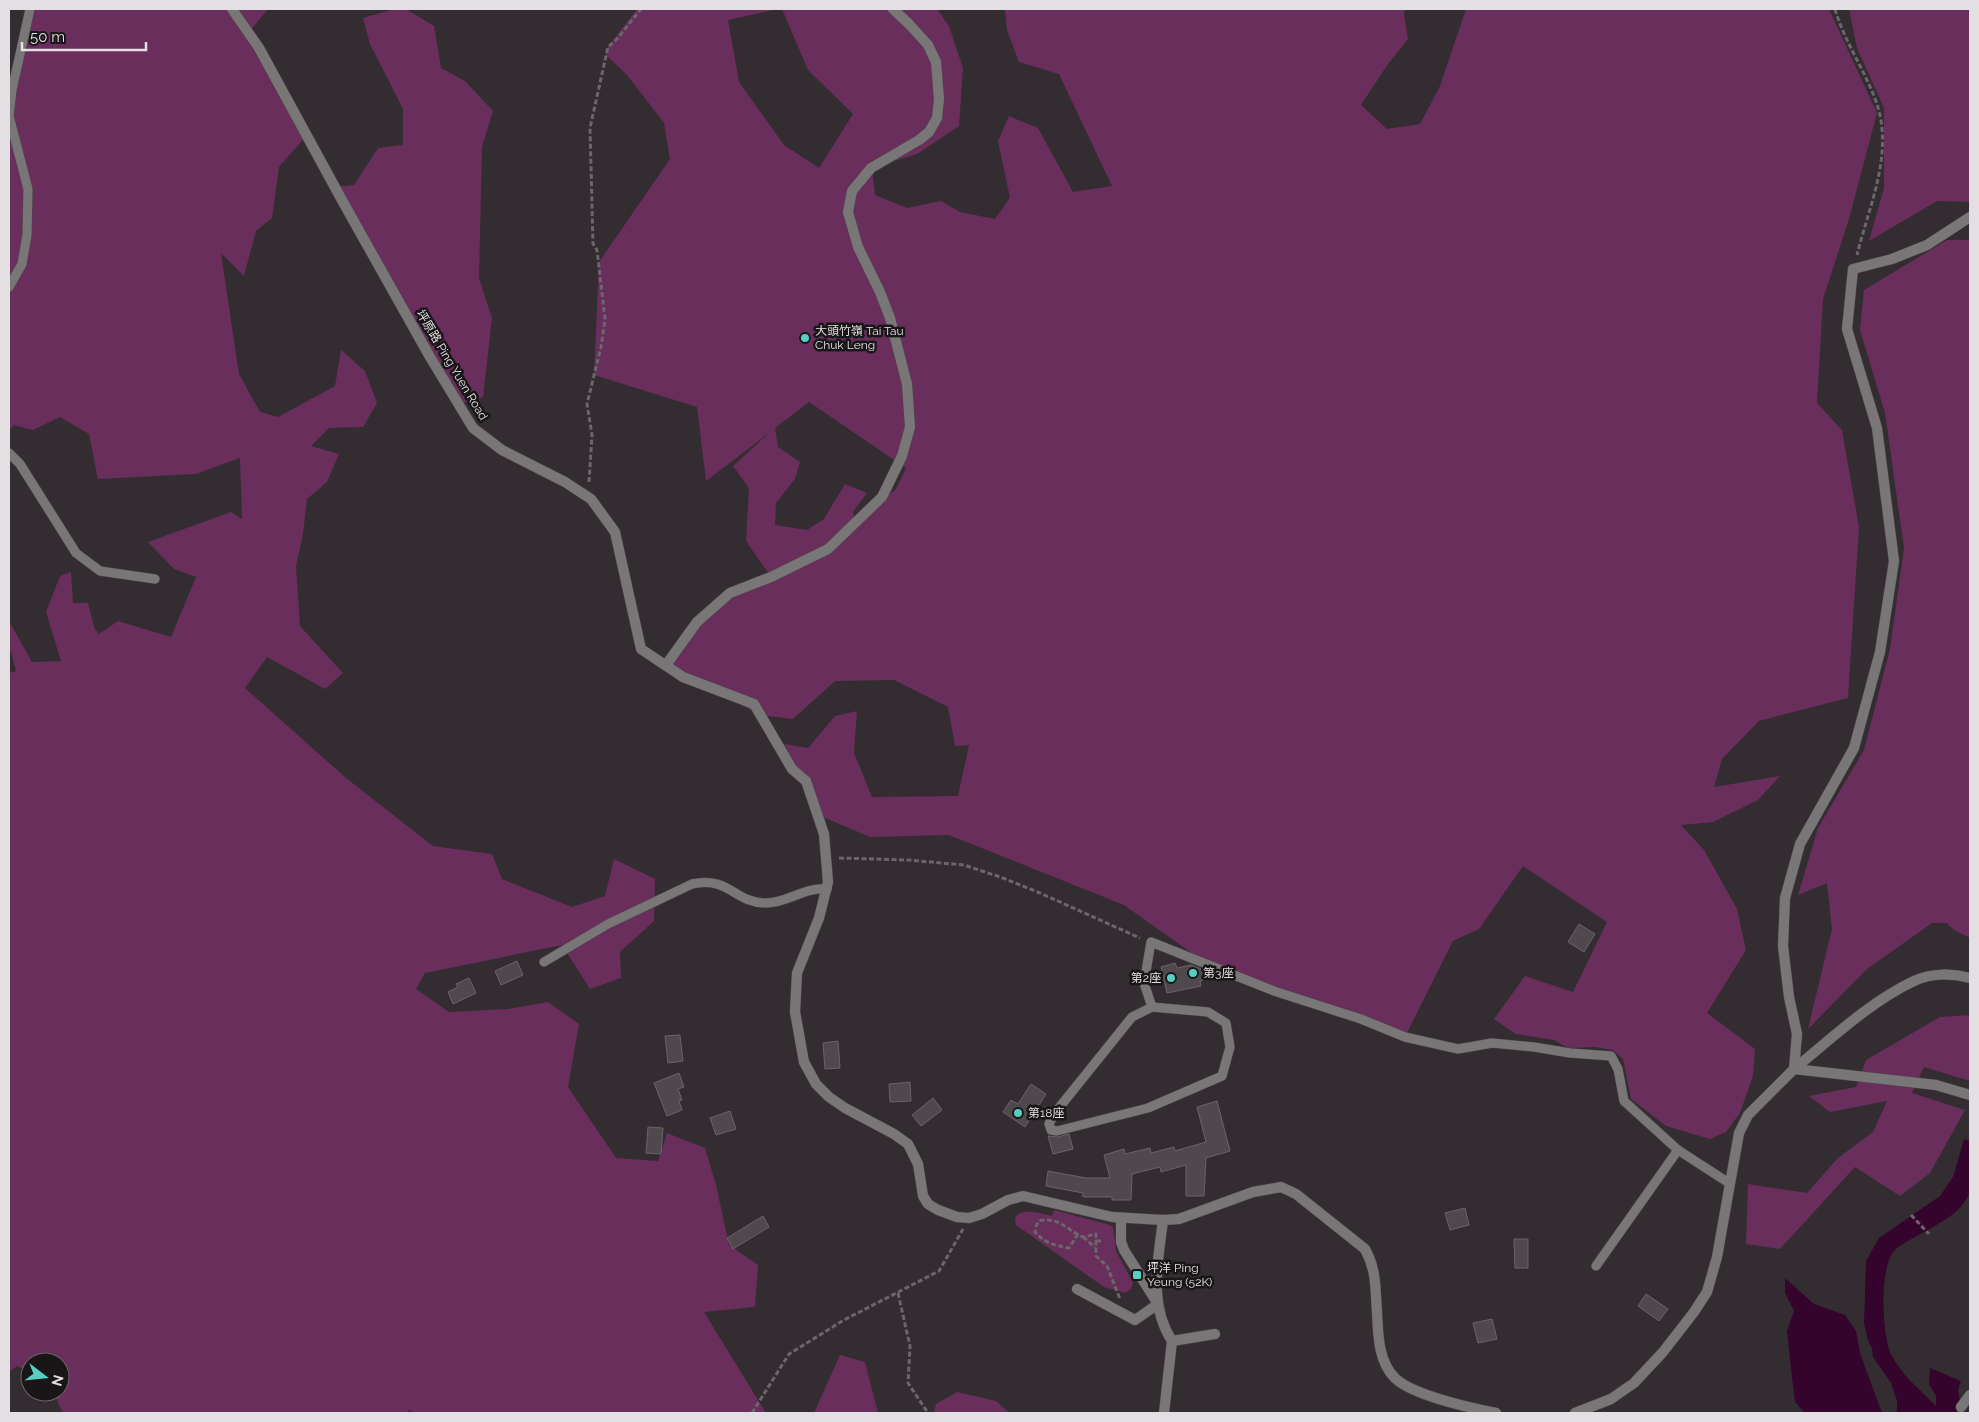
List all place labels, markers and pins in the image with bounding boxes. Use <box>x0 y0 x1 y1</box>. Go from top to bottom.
place label: 大頭竹嶺 Tai Tau Chuk Leng <box>815 324 904 352</box>
marker: 大頭竹嶺 Tai Tau Chuk Leng <box>799 332 811 344</box>
place label: 第3座 <box>1203 966 1233 980</box>
marker: 第3座 <box>1187 967 1199 979</box>
place label: 第2座 <box>1131 971 1161 985</box>
marker: 第2座 <box>1165 972 1177 984</box>
place label: 第18座 <box>1028 1106 1064 1120</box>
marker: 第18座 <box>1012 1107 1024 1119</box>
place label: 坪洋 Ping Yeung (52K) <box>1147 1261 1212 1289</box>
marker: 坪洋 Ping Yeung (52K) <box>1131 1269 1143 1281</box>

